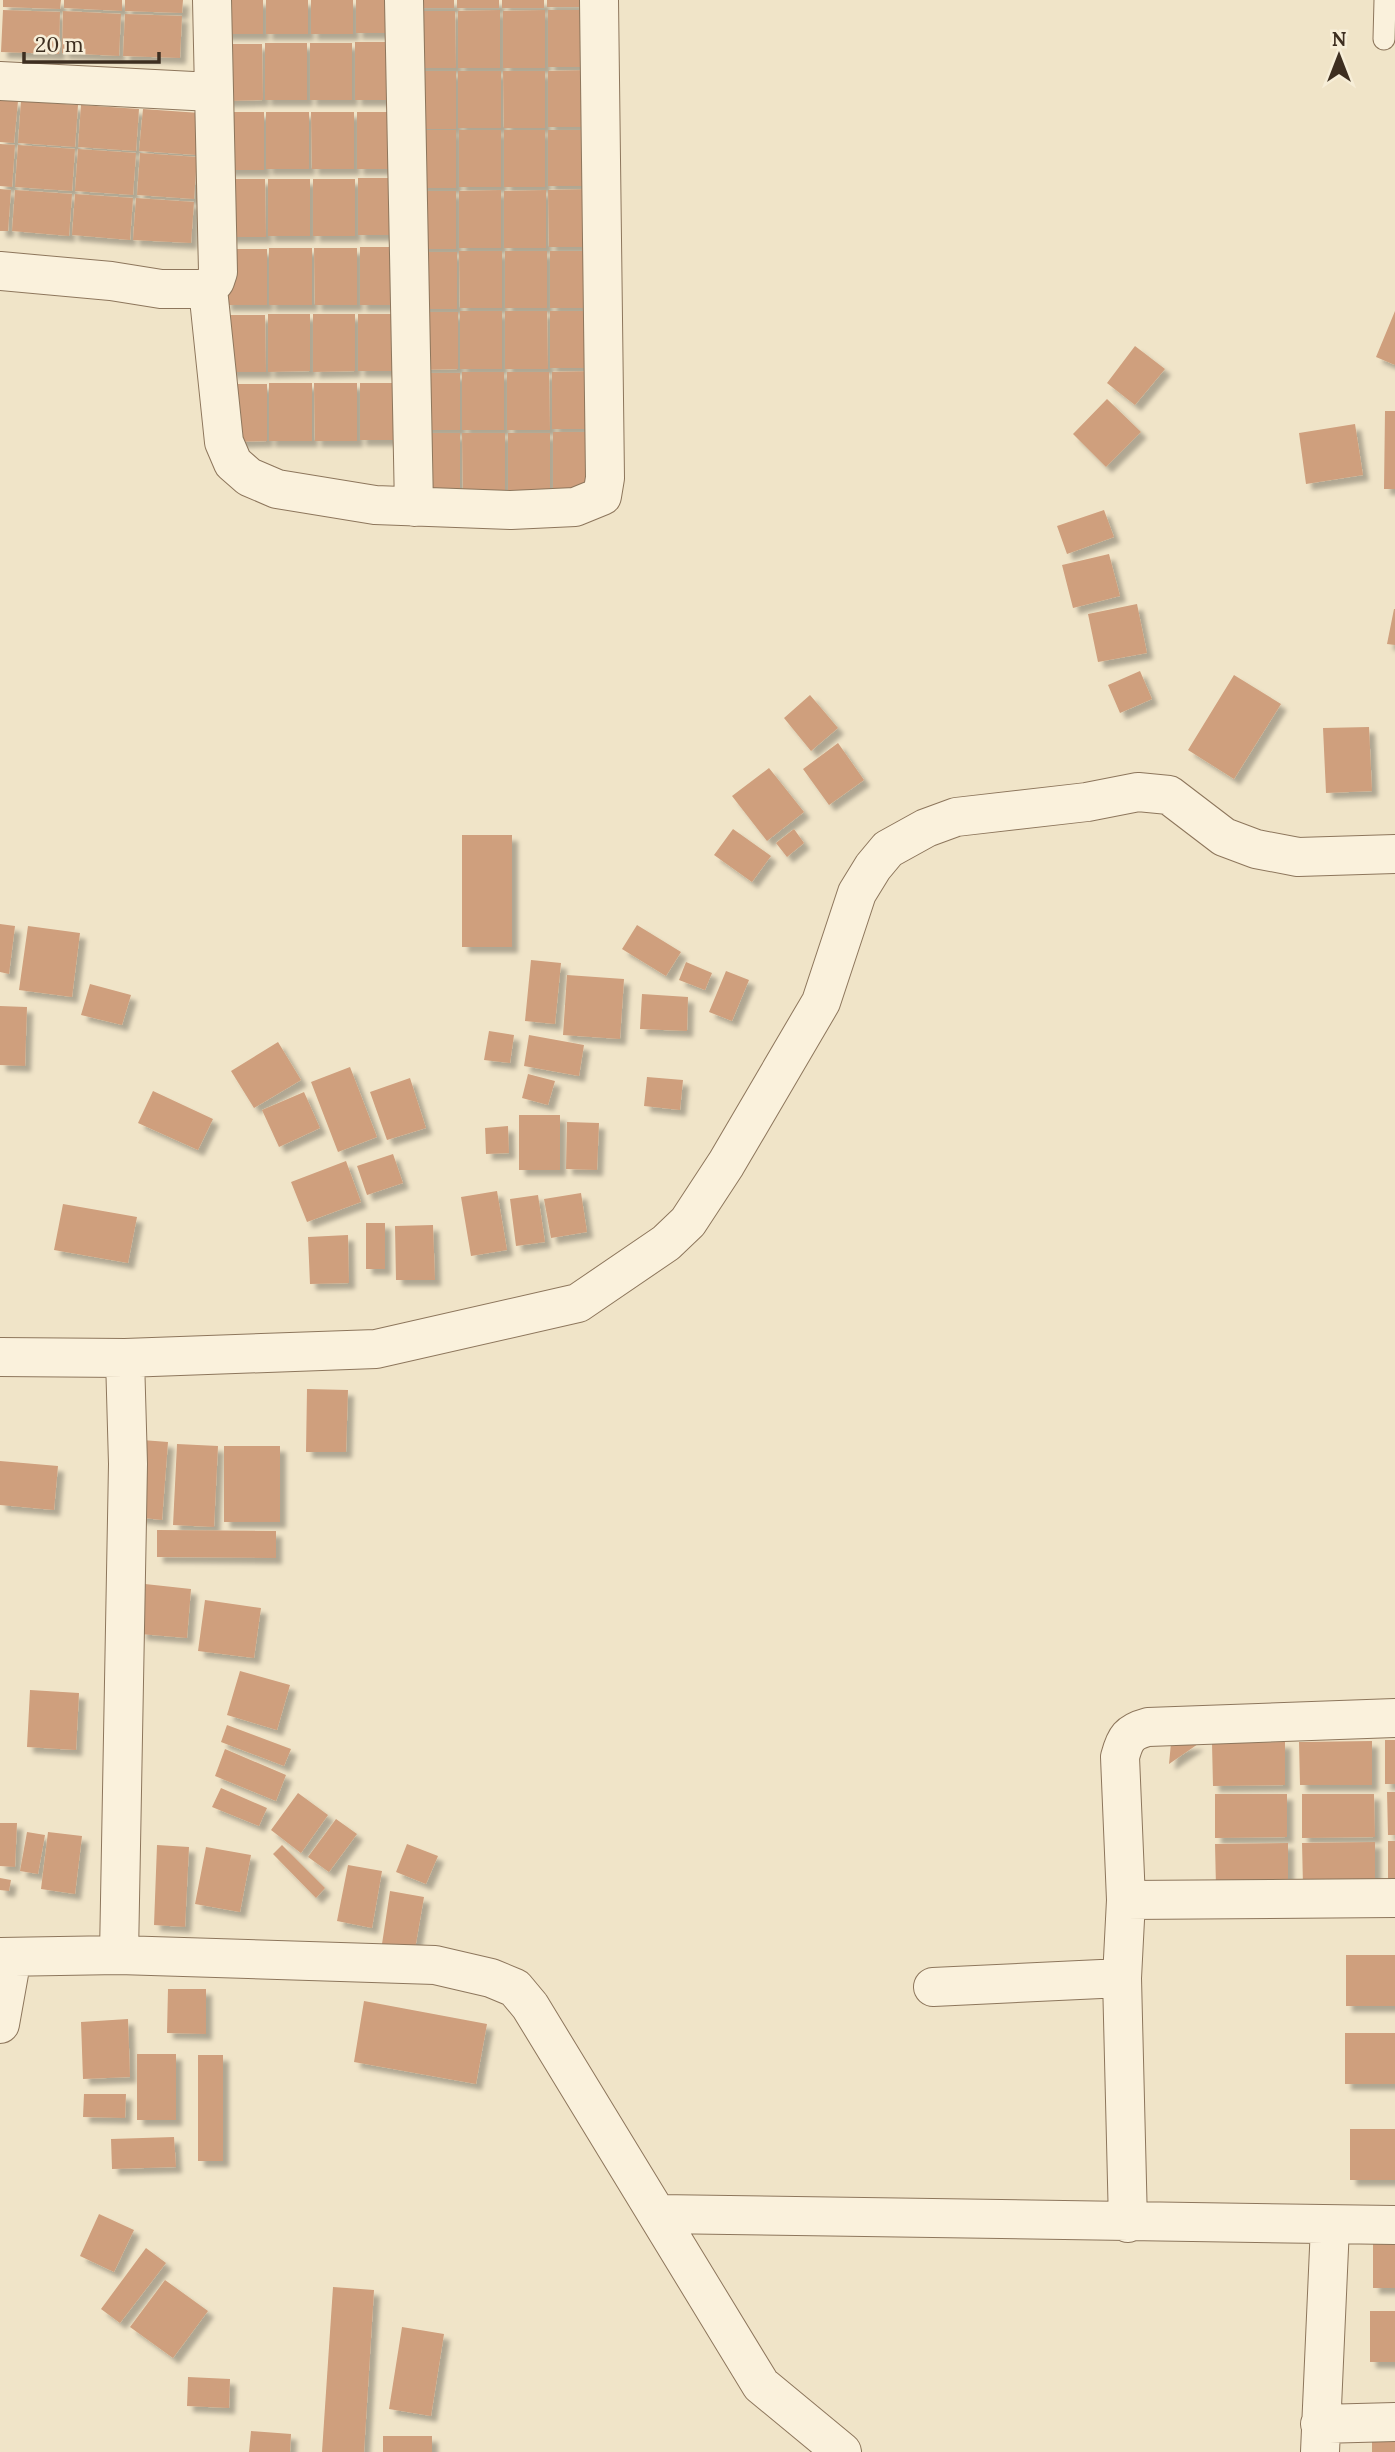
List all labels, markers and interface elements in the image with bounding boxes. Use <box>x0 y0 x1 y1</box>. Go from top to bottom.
scale bar <box>24 21 159 65</box>
north arrow <box>1304 21 1374 91</box>
text: N <box>1332 27 1347 51</box>
text: 20 m <box>35 31 84 58</box>

